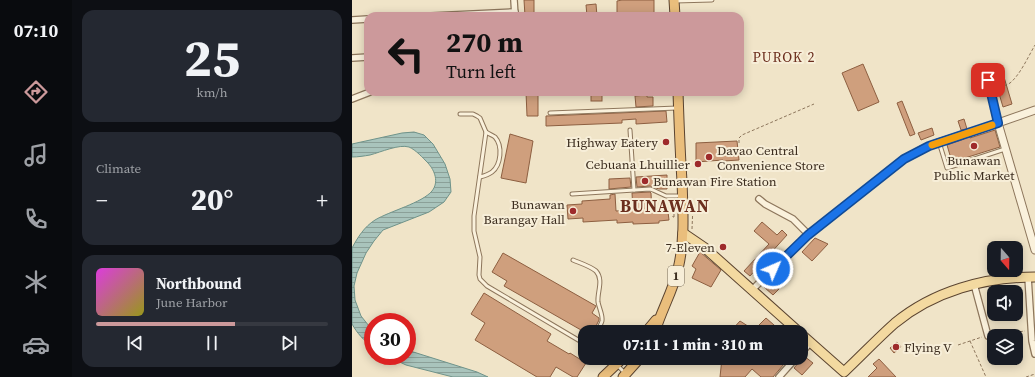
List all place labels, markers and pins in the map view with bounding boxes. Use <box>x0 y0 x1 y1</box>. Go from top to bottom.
pin <box>971 63 1005 97</box>
place label: Highway Eatery <box>566 134 658 151</box>
marker: Highway Eatery <box>661 137 671 147</box>
marker: Bunawan Public Market <box>969 141 979 151</box>
place label: Davao Central Convenience Store <box>717 142 825 174</box>
marker: Davao Central Convenience Store <box>704 152 714 162</box>
place label: Bunawan Public Market <box>934 152 1015 184</box>
place label: Cebuana Lhuillier <box>586 156 690 173</box>
marker: Cebuana Lhuillier <box>693 159 703 169</box>
place label: Bunawan Fire Station <box>653 173 777 190</box>
marker: Bunawan Fire Station <box>640 176 650 186</box>
place label: Bunawan Barangay Hall <box>483 196 565 228</box>
marker: Bunawan Barangay Hall <box>568 206 578 216</box>
place label: 7-Eleven <box>665 239 715 256</box>
marker: 7-Eleven <box>718 242 728 252</box>
place label: Flying V <box>904 339 952 356</box>
marker: Flying V <box>891 342 901 352</box>

